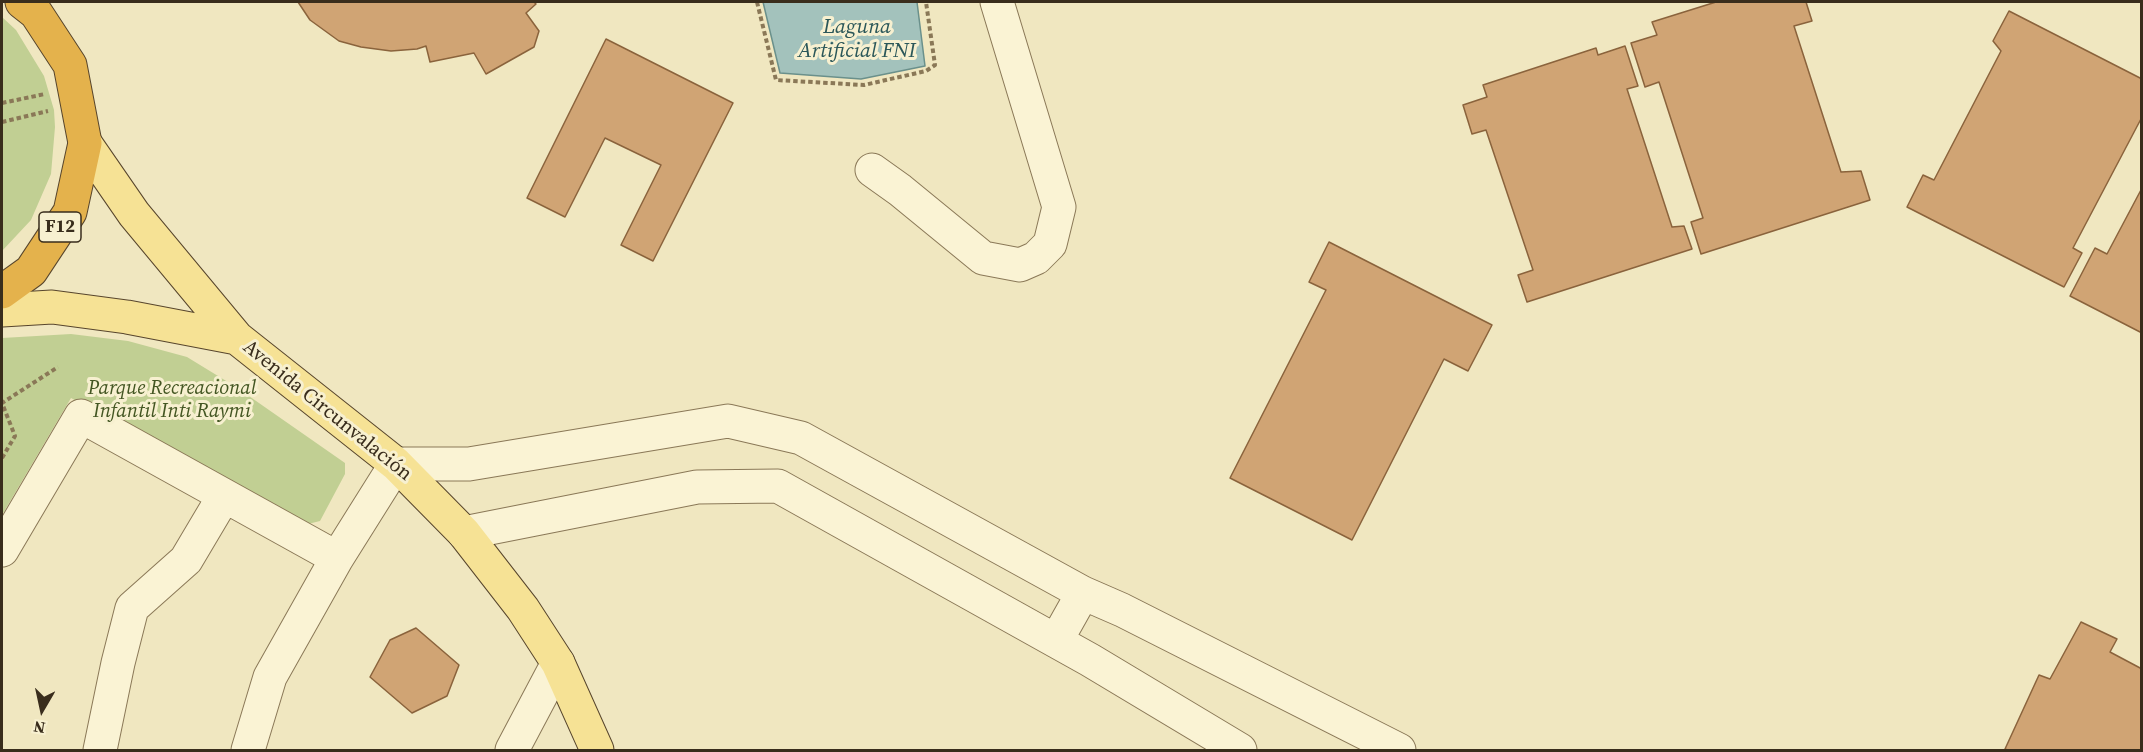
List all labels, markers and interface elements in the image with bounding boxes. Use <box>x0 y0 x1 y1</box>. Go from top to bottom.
water label: Laguna Artificial FNI <box>798 15 916 65</box>
road number: F12 <box>39 212 81 242</box>
street label: Avenida Circunvalación <box>238 335 416 487</box>
park label: Parque Recreacional Infantil Inti Raymi <box>88 377 256 424</box>
north arrow <box>12 680 72 740</box>
text: N <box>32 716 47 740</box>

